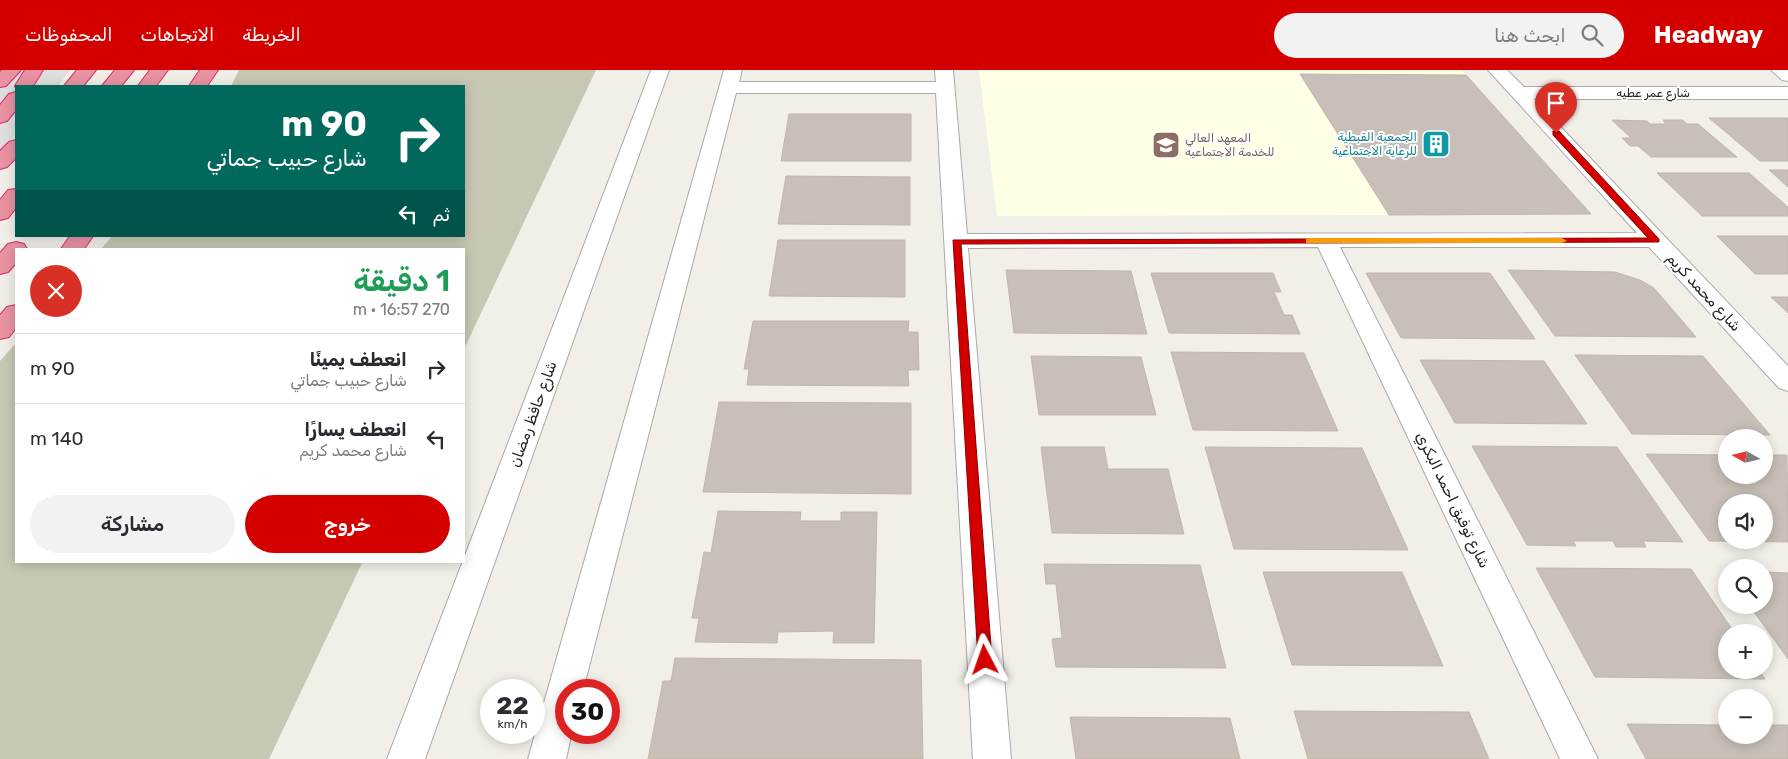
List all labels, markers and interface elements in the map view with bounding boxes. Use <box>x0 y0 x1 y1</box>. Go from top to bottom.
search box <box>1274 13 1624 58</box>
icon: search <box>1578 21 1606 49</box>
text: Headway <box>1654 21 1763 49</box>
text: المحفوظات <box>25 24 112 46</box>
text: الاتجاهات <box>140 24 214 46</box>
text: الخريطة <box>242 24 301 46</box>
text: ابحث هنا <box>1494 24 1566 47</box>
pin <box>1535 82 1577 133</box>
street label: شارع عمر عطيه <box>1616 86 1690 102</box>
icon: arrive <box>1542 89 1570 117</box>
text: 90 m <box>281 103 367 145</box>
icon: right <box>385 105 450 170</box>
building icon: الجمعية القبطية للرعاية الاجتماعية <box>1421 129 1451 159</box>
school or university icon: المعهد العالي للخدمة الاجتماعيه <box>1151 130 1181 160</box>
place label: الجمعية القبطية للرعاية الاجتماعية <box>1332 130 1417 159</box>
place label: المعهد العالي للخدمة الاجتماعيه <box>1185 131 1275 159</box>
text: شارع حبيب جماتي <box>206 145 367 172</box>
icon: left <box>394 200 422 228</box>
text: ثم <box>432 203 450 226</box>
street label: شارع محمد كريم <box>1661 249 1745 336</box>
text: 1 دقيقة <box>353 263 450 299</box>
button: close <box>30 265 82 317</box>
text: 270 m · 16:57 <box>353 300 450 319</box>
text: انعطف يمينًا <box>310 348 407 371</box>
icon: right <box>422 355 450 383</box>
text: 90 m <box>30 357 75 380</box>
street label: شارع حافظ رمضان <box>505 358 562 470</box>
text: شارع حبيب جماتي <box>290 371 407 390</box>
text: انعطف يسارًا <box>304 418 407 441</box>
icon: left <box>422 425 450 453</box>
text: 140 m <box>30 427 84 450</box>
street label: شارع توفيق احمد البكري <box>1410 429 1494 572</box>
north arrow <box>1718 429 1772 484</box>
map controls <box>1718 429 1773 744</box>
text: شارع محمد كريم <box>299 441 407 460</box>
button: sound <box>1718 494 1773 549</box>
button: مشاركة <box>30 495 235 553</box>
button: خروج <box>245 495 450 553</box>
button: search <box>1718 559 1773 614</box>
button: + <box>1718 624 1773 679</box>
position arrow <box>958 633 1010 685</box>
speed limit sign: 30 <box>555 679 620 744</box>
button: − <box>1718 689 1773 744</box>
text: 22 <box>496 691 529 720</box>
text: km/h <box>498 717 527 731</box>

